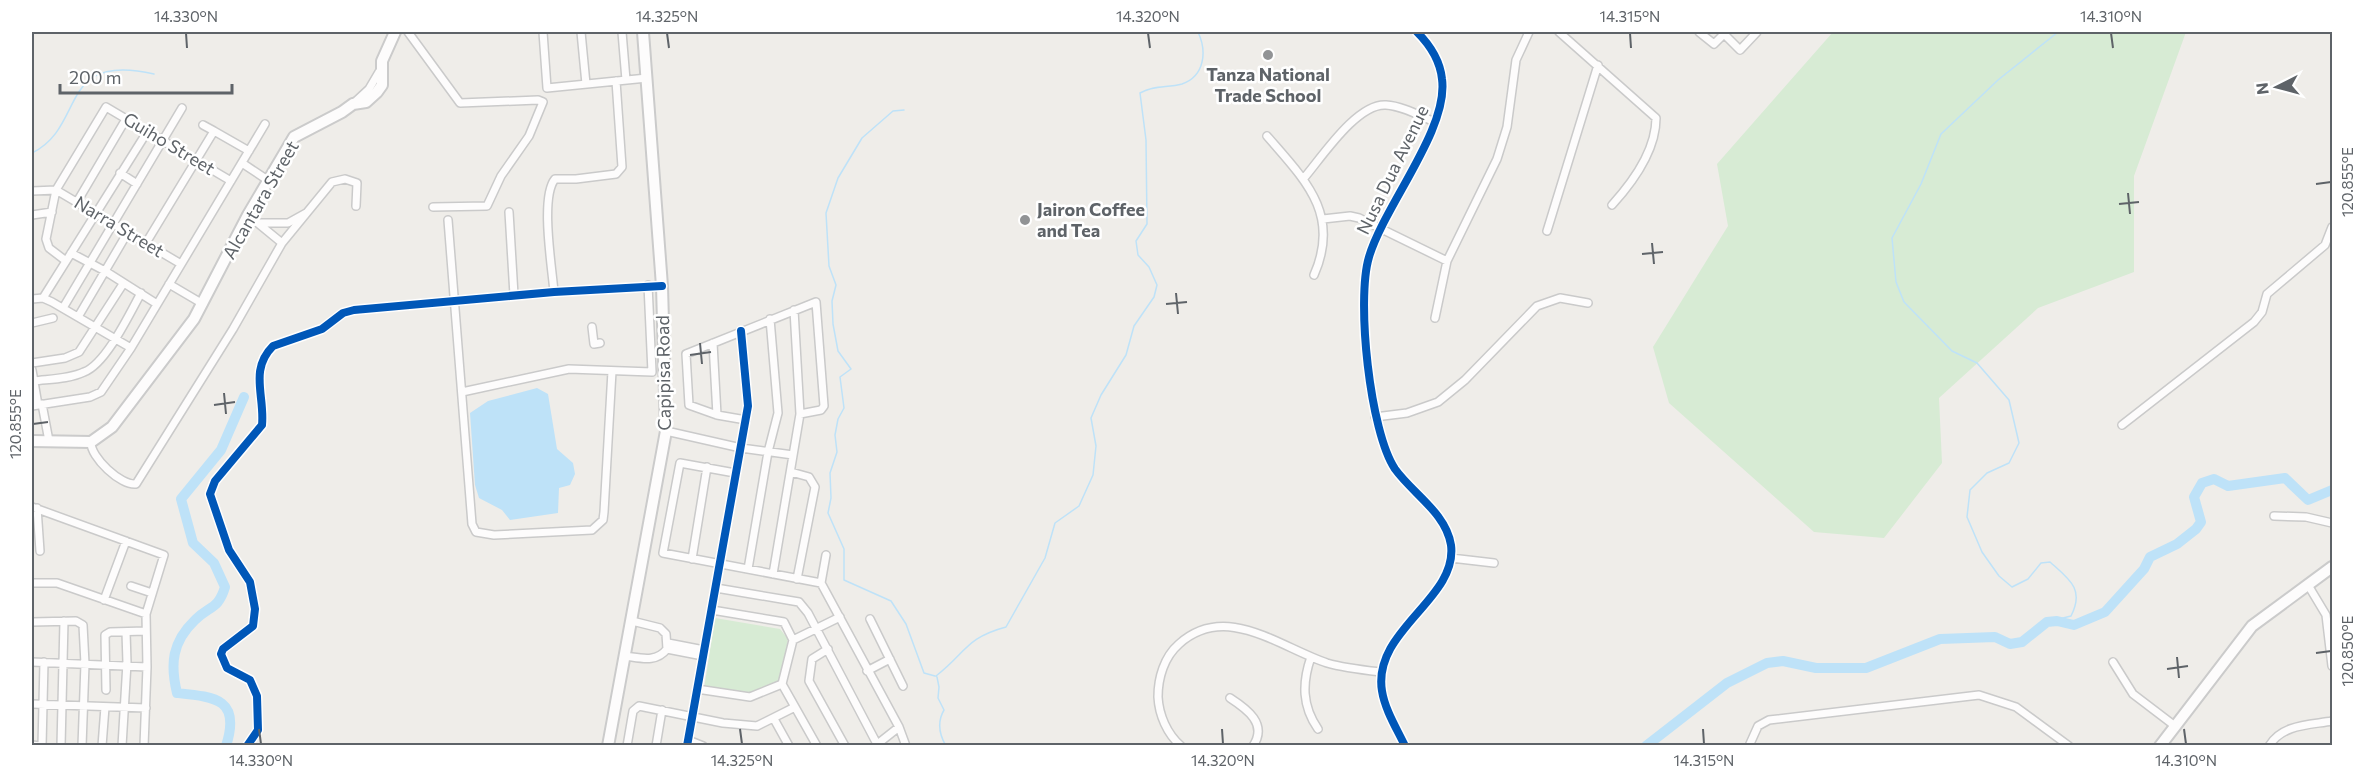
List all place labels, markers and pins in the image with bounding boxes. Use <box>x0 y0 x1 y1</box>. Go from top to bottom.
marker: Tanza National Trade School <box>1261 48 1275 62</box>
place label: Tanza National Trade School <box>1206 63 1330 106</box>
place label: Jairon Coffee and Tea <box>1037 198 1145 241</box>
marker: Jairon Coffee and Tea <box>1018 213 1032 227</box>

